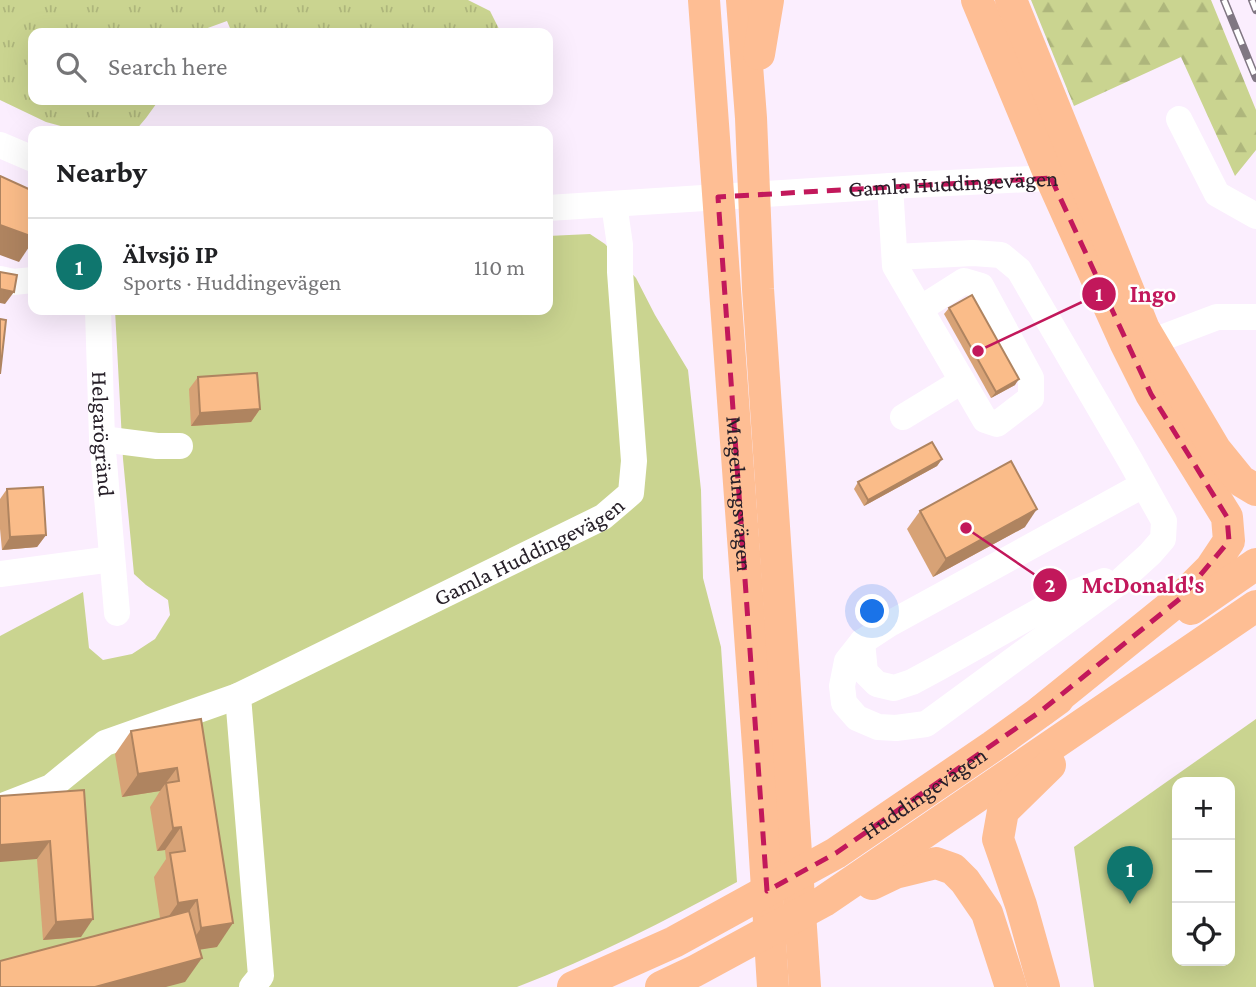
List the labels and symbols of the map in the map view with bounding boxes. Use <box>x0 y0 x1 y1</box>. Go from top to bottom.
street label: Gamla Huddingevägen <box>847 165 1059 202</box>
callout: Ingo <box>1081 271 1190 316</box>
text: Ingo <box>1130 280 1176 307</box>
text: 1 <box>1095 282 1103 306</box>
street label: Helgarögränd <box>87 371 120 498</box>
street label: Magelungsvägen <box>721 415 758 572</box>
street label: Gamla Huddingevägen <box>430 492 629 611</box>
callout: McDonald's <box>1033 563 1219 608</box>
text: McDonald's <box>1082 571 1205 598</box>
text: 2 <box>1045 573 1056 597</box>
your location <box>855 594 889 628</box>
street label: Huddingevägen <box>857 741 992 845</box>
pin: 1 <box>1107 846 1153 904</box>

